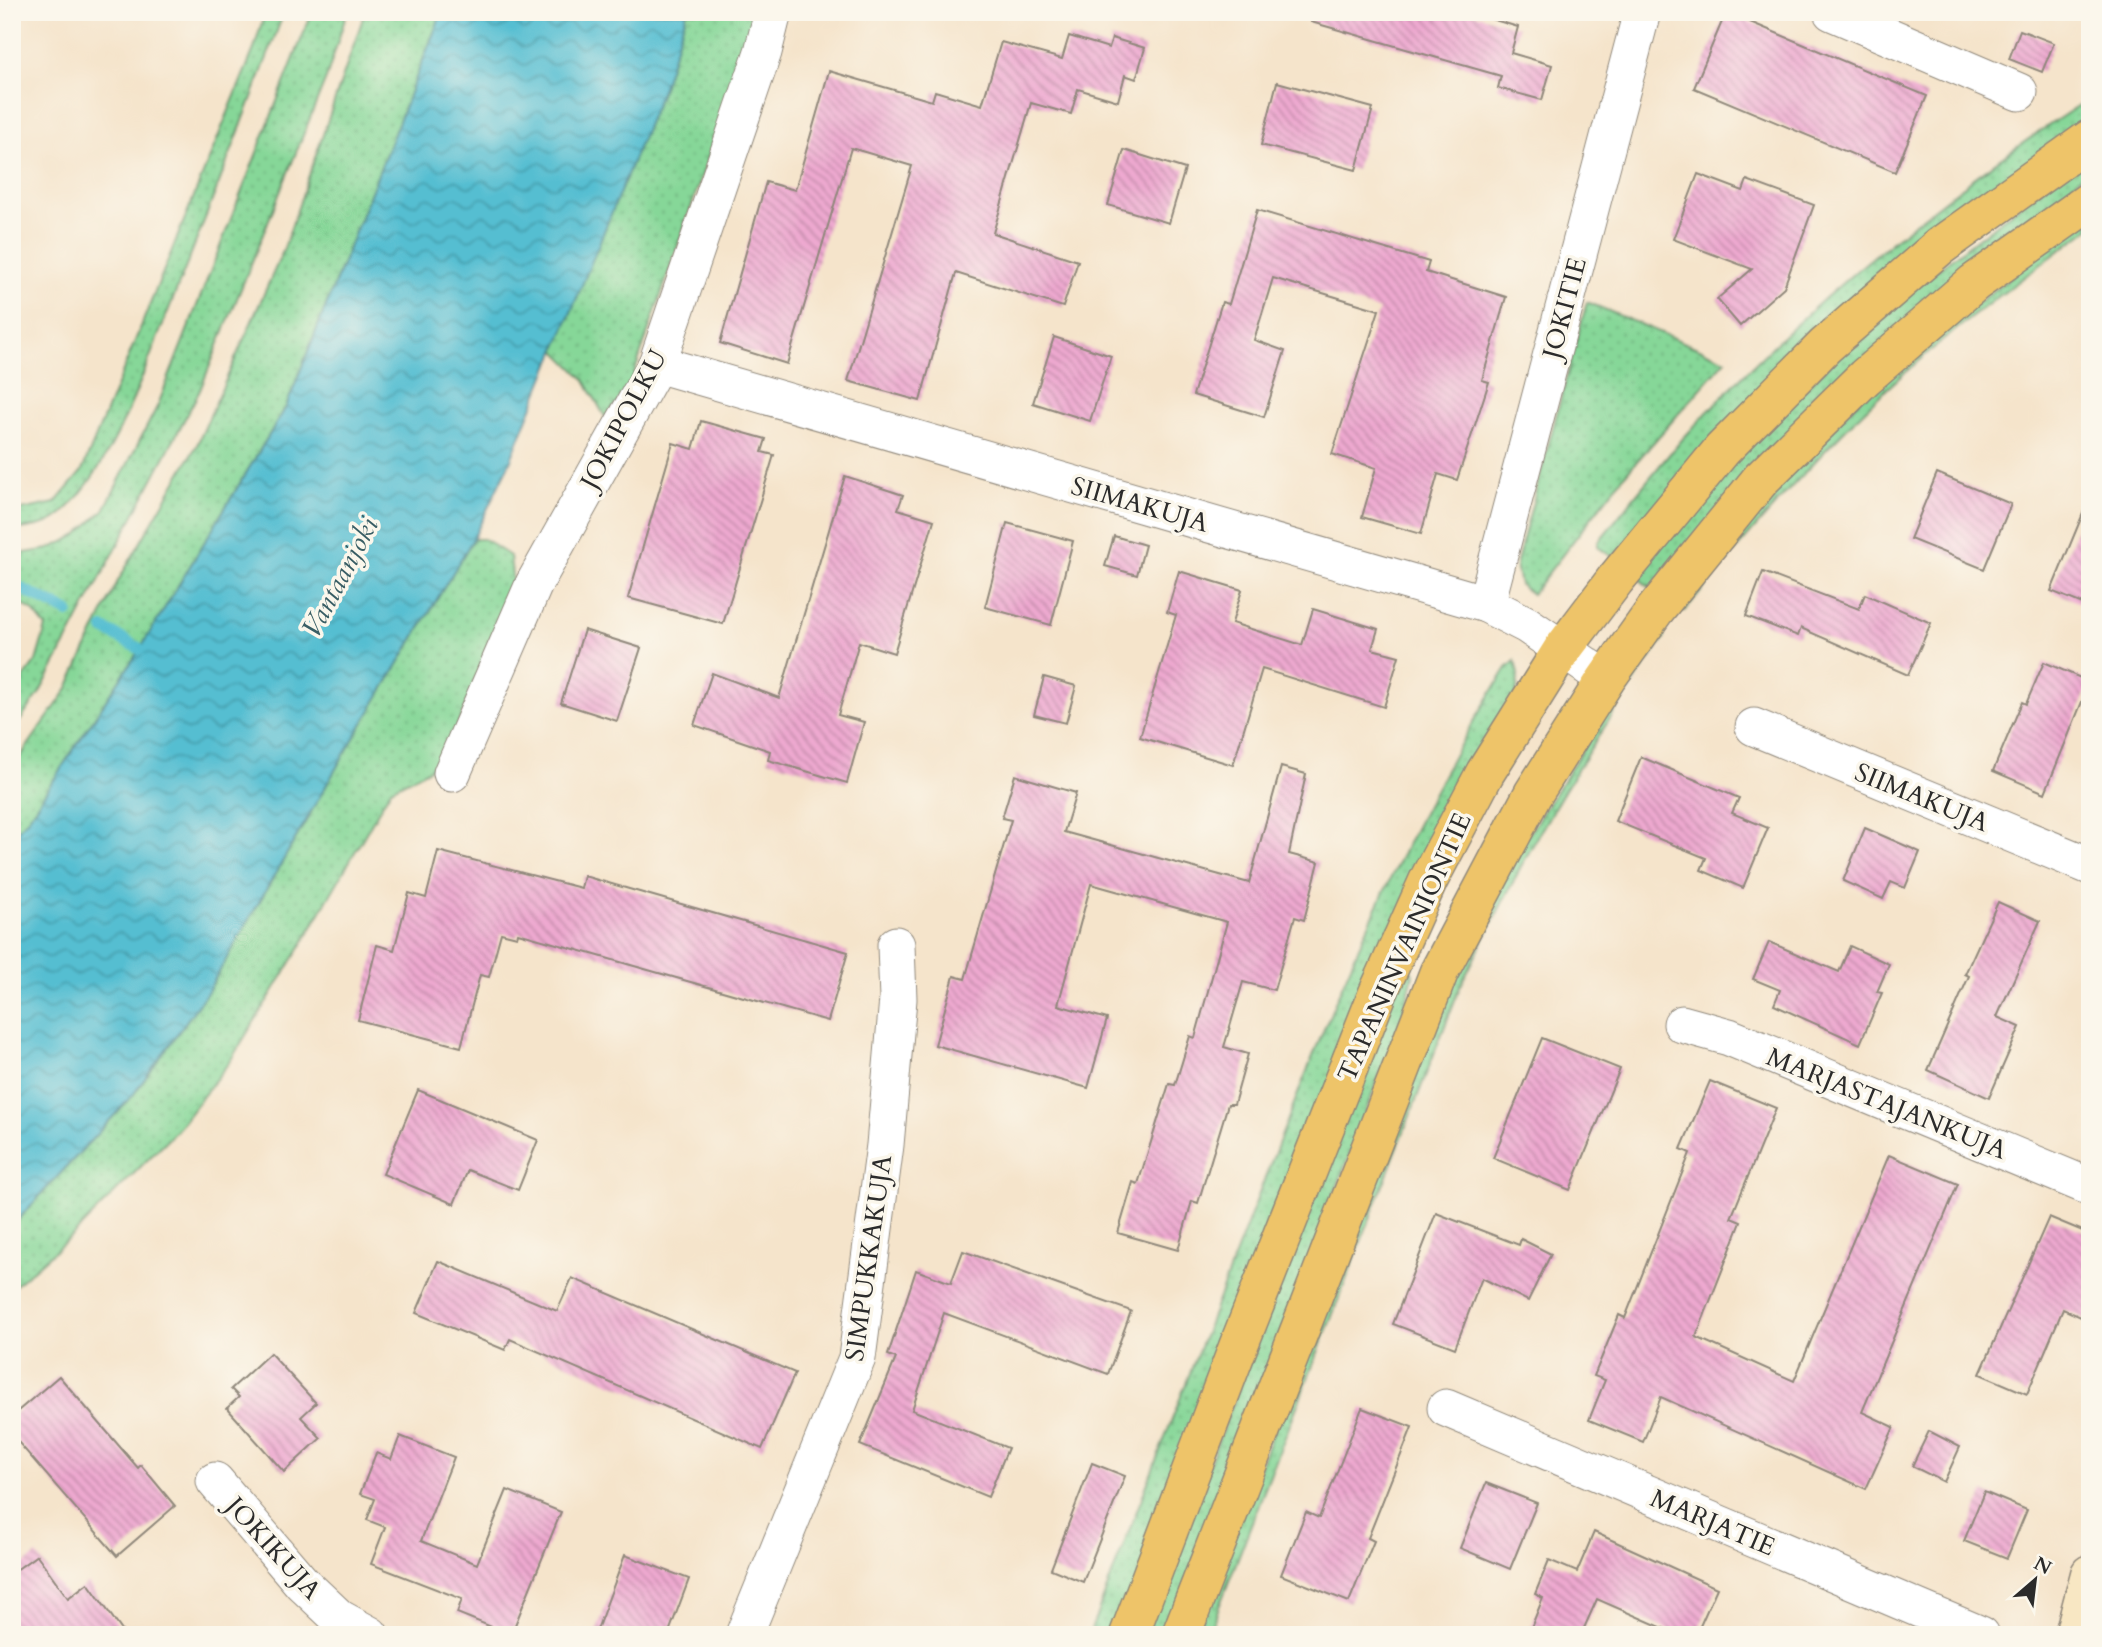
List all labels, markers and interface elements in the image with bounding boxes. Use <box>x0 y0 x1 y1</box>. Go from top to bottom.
street label: JOKITIE <box>1533 254 1595 367</box>
street label: JOKIPOLKU <box>570 343 675 499</box>
street label: SIIMAKUJA <box>1067 468 1213 541</box>
water label: Vantaanjoki <box>292 510 388 644</box>
street label: SIIMAKUJA <box>1850 755 1994 840</box>
street label: TAPANINVAINIONTIE <box>1329 807 1480 1087</box>
street label: MARJASTAJANKUJA <box>1761 1039 2013 1168</box>
street label: SIMPUKKAKUJA <box>837 1152 900 1364</box>
street label: MARJATIE <box>1645 1481 1781 1564</box>
street label: JOKIKUJA <box>215 1486 330 1608</box>
north arrow <box>2000 1546 2070 1616</box>
text: N <box>2029 1551 2056 1581</box>

